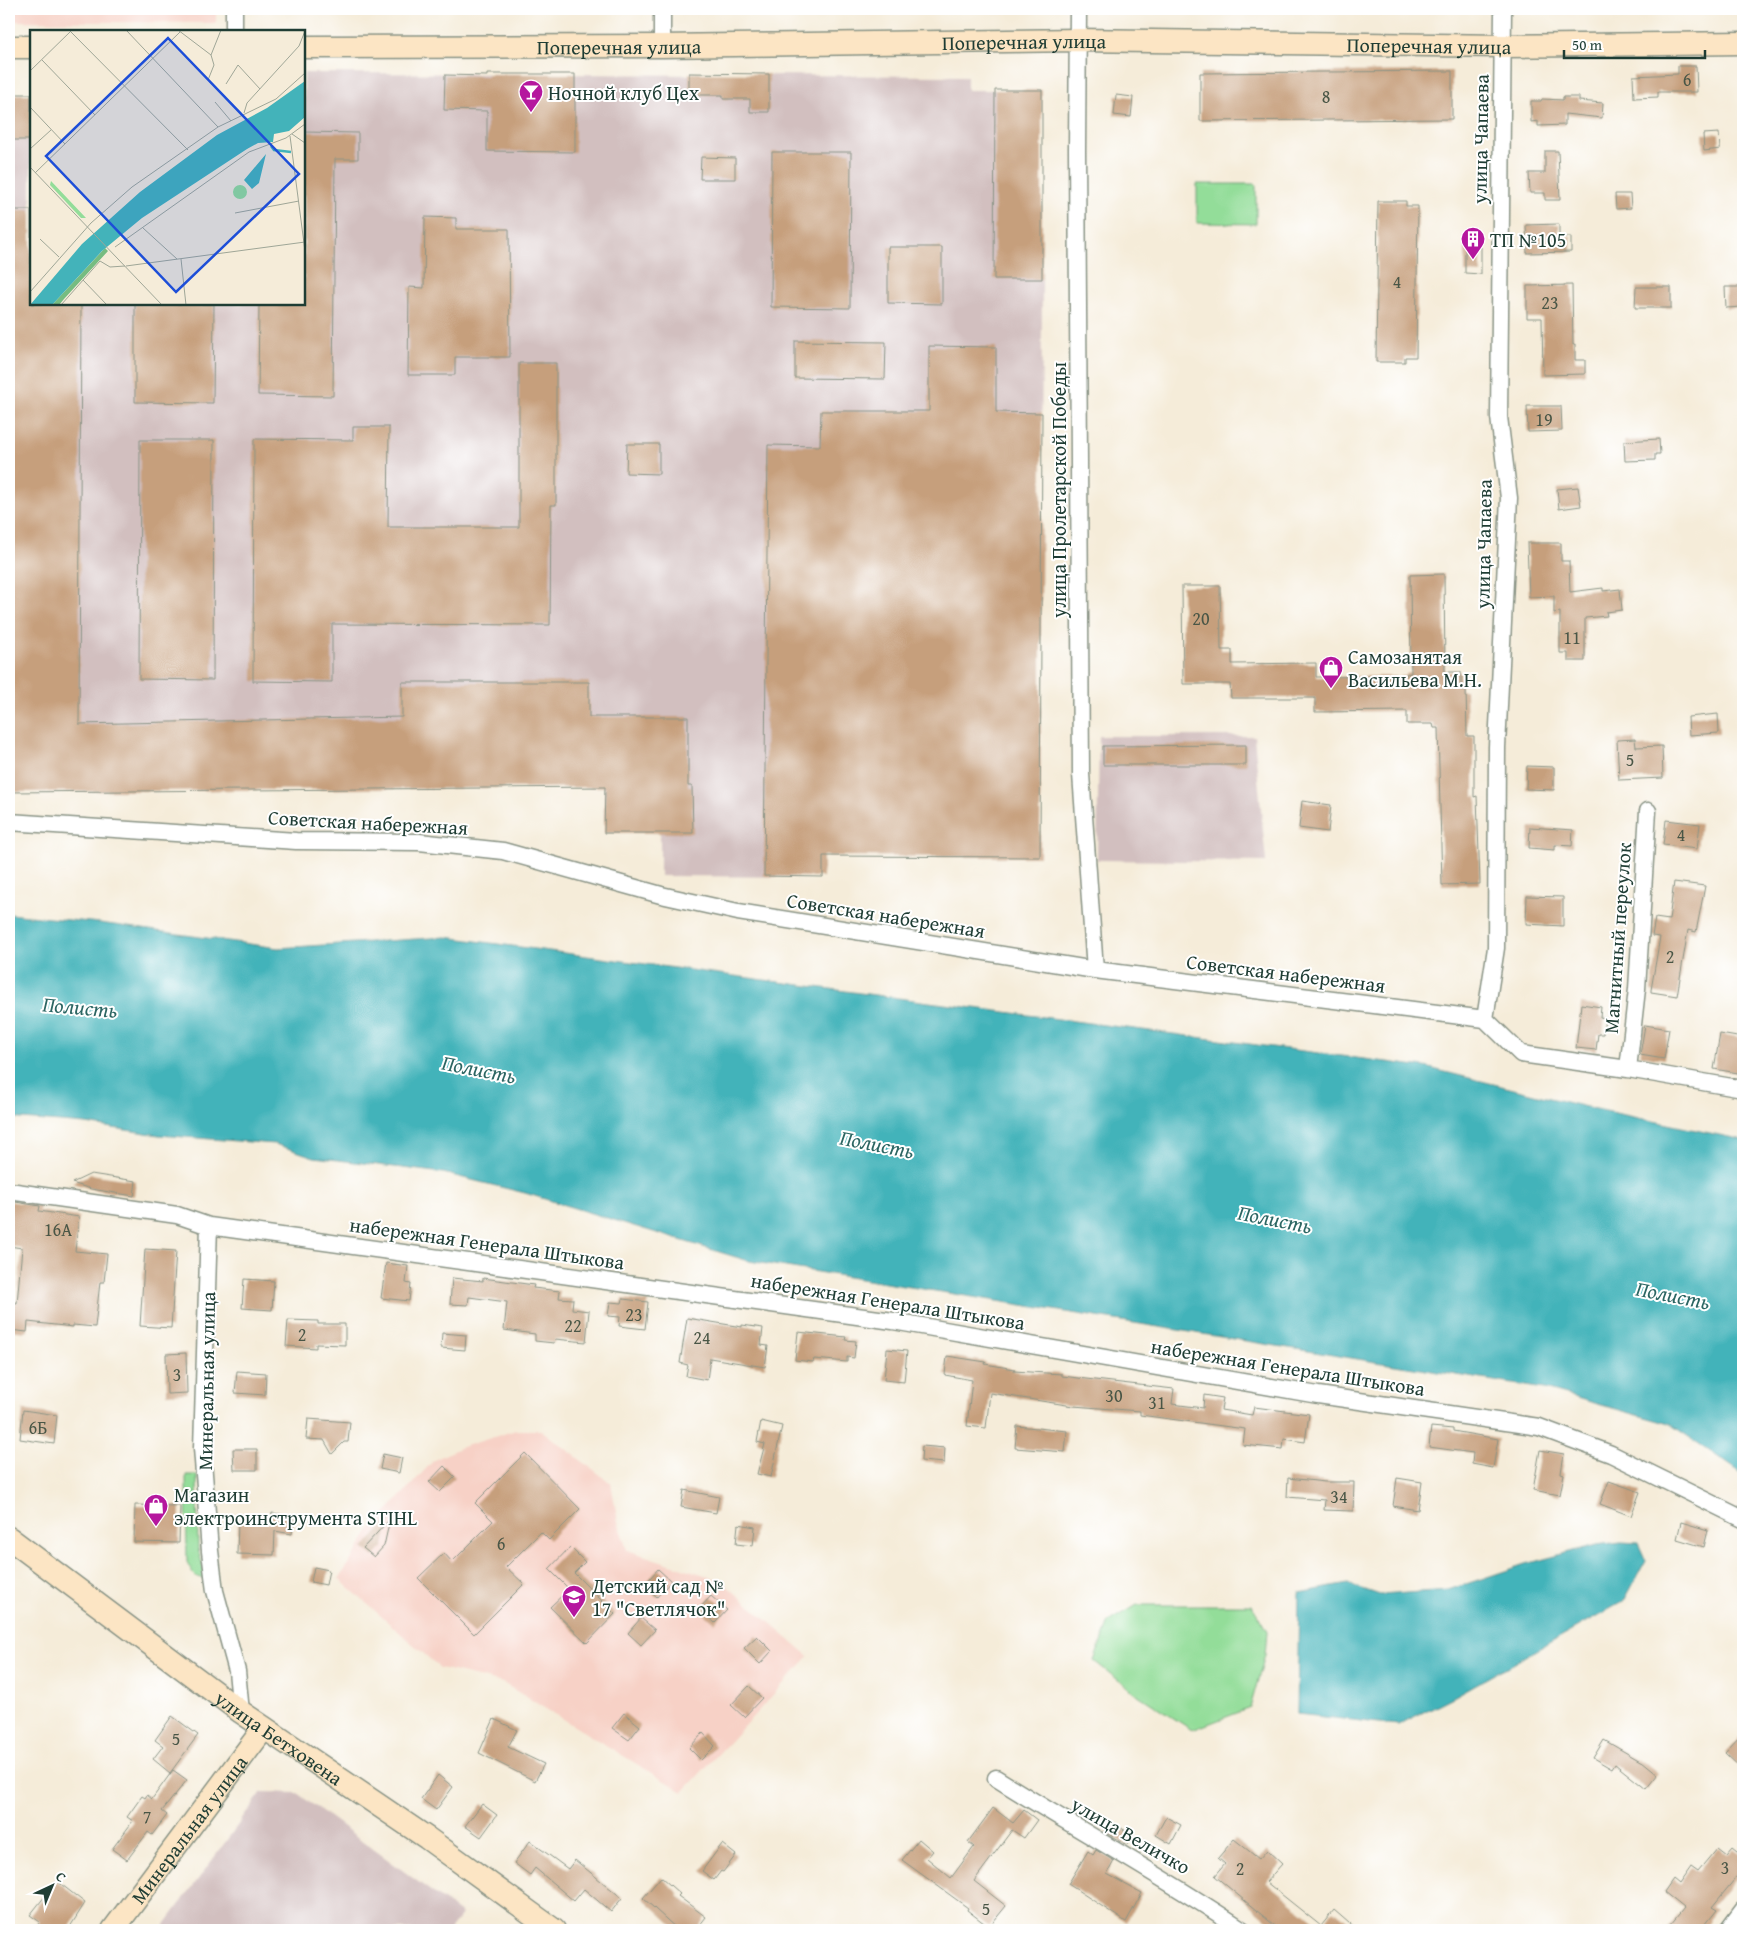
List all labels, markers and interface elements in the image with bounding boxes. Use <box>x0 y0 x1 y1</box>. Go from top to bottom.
street label: Поперечная улица <box>942 25 1107 56</box>
scale bar <box>1564 28 1706 60</box>
street label: Поперечная улица <box>1347 29 1512 61</box>
inset map <box>30 30 305 305</box>
street label: Поперечная улица <box>537 31 702 61</box>
text: 50 m <box>1572 34 1603 55</box>
house number: 6 <box>1683 66 1691 93</box>
street label: улица Чапаева <box>1464 73 1496 205</box>
place label: Ночной клуб Цех <box>548 78 700 107</box>
bar icon: Ночной клуб Цех <box>518 79 544 113</box>
house number: 8 <box>1322 83 1330 110</box>
place label: ТП №105 <box>1490 225 1566 254</box>
building icon: ТП №105 <box>1460 226 1486 260</box>
house number: 4 <box>1393 268 1401 295</box>
house number: 23 <box>1541 289 1559 316</box>
street label: улица Пролетарской Победы <box>1044 362 1073 619</box>
house number: 19 <box>1535 406 1553 433</box>
street label: улица Чапаева <box>1467 478 1499 610</box>
house number: 20 <box>1192 605 1210 632</box>
house number: 11 <box>1563 624 1581 651</box>
place label: Самозанятая Васильева М.Н. <box>1348 642 1482 694</box>
shop icon: Самозанятая Васильева М.Н. <box>1318 655 1344 689</box>
house number: 5 <box>1626 746 1634 773</box>
street label: Советская набережная <box>267 802 469 842</box>
house number: 4 <box>1677 821 1685 848</box>
street label: Магнитный переулок <box>1596 841 1638 1035</box>
street label: Советская набережная <box>785 885 987 945</box>
house number: 2 <box>1666 943 1674 970</box>
street label: Советская набережная <box>1185 946 1387 1000</box>
water label: Полисть <box>41 988 119 1026</box>
water label: Полисть <box>439 1047 519 1091</box>
water label: Полисть <box>837 1122 917 1166</box>
water label: Полисть <box>1235 1197 1315 1241</box>
street label: набережная Генерала Штыкова <box>348 1209 627 1277</box>
house number: 16А <box>44 1216 72 1243</box>
street label: набережная Генерала Штыкова <box>749 1265 1027 1337</box>
water label: Полисть <box>1633 1273 1713 1317</box>
street label: Минеральная улица <box>190 1291 222 1471</box>
house number: 23 <box>625 1301 643 1328</box>
house number: 22 <box>564 1312 582 1339</box>
house number: 2 <box>298 1321 306 1348</box>
house number: 24 <box>693 1324 711 1351</box>
street label: набережная Генерала Штыкова <box>1149 1331 1427 1403</box>
house number: 3 <box>173 1361 181 1388</box>
house number: 30 <box>1105 1382 1123 1409</box>
house number: 31 <box>1148 1389 1166 1416</box>
house number: 6Б <box>29 1414 47 1441</box>
place label: Магазин электроинструмента STIHL <box>174 1480 417 1532</box>
house number: 34 <box>1330 1483 1348 1510</box>
shop icon: Магазин электроинструмента STIHL <box>143 1493 169 1527</box>
house number: 6 <box>497 1530 505 1557</box>
place label: Детский сад № 17 "Светлячок" <box>591 1571 725 1623</box>
school or university icon: Детский сад № 17 "Светлячок" <box>561 1584 587 1618</box>
street label: улица Бетховена <box>208 1683 350 1792</box>
house number: 5 <box>172 1725 180 1752</box>
street label: Минеральная улица <box>123 1748 254 1909</box>
street label: улица Величко <box>1065 1789 1196 1881</box>
house number: 7 <box>143 1803 151 1830</box>
house number: 3 <box>1721 1854 1729 1881</box>
house number: 2 <box>1236 1855 1244 1882</box>
north arrow <box>28 1862 78 1912</box>
text: С <box>51 1867 71 1887</box>
house number: 5 <box>982 1895 990 1922</box>

